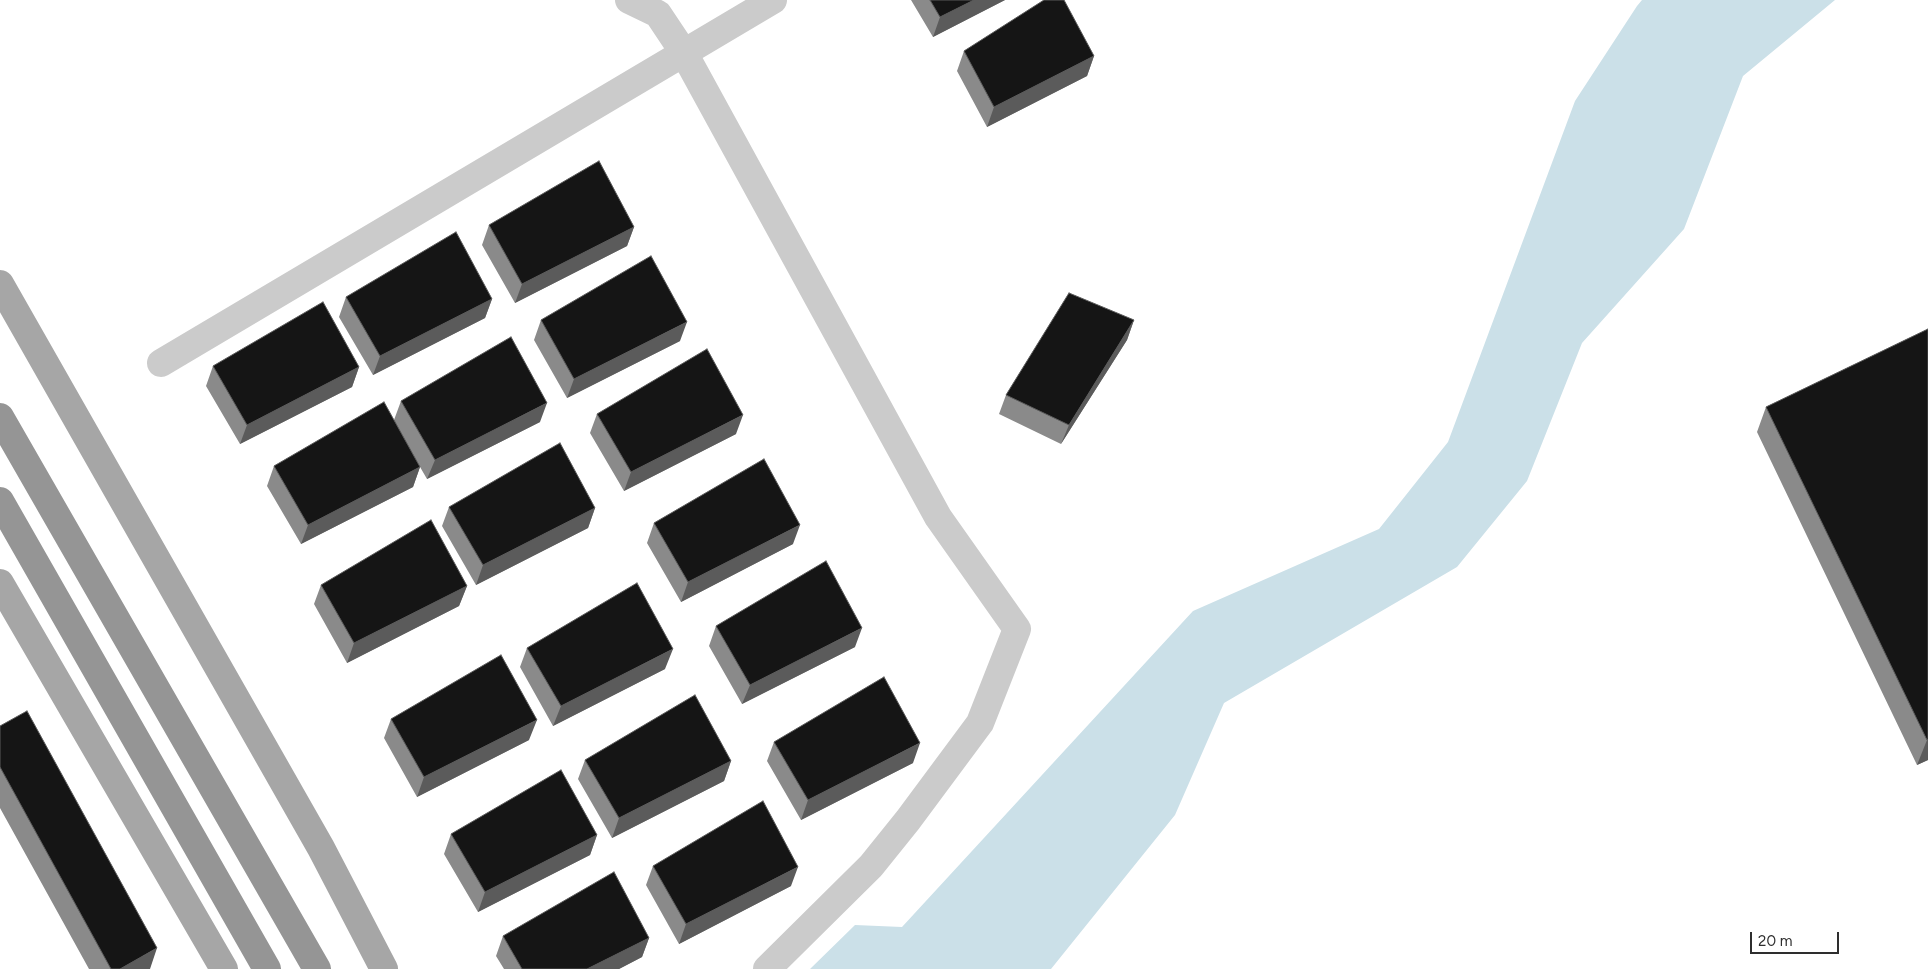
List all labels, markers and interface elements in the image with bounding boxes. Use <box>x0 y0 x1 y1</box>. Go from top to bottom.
scale bar <box>1753 922 1842 954</box>
text: 20 m <box>1758 932 1792 950</box>

